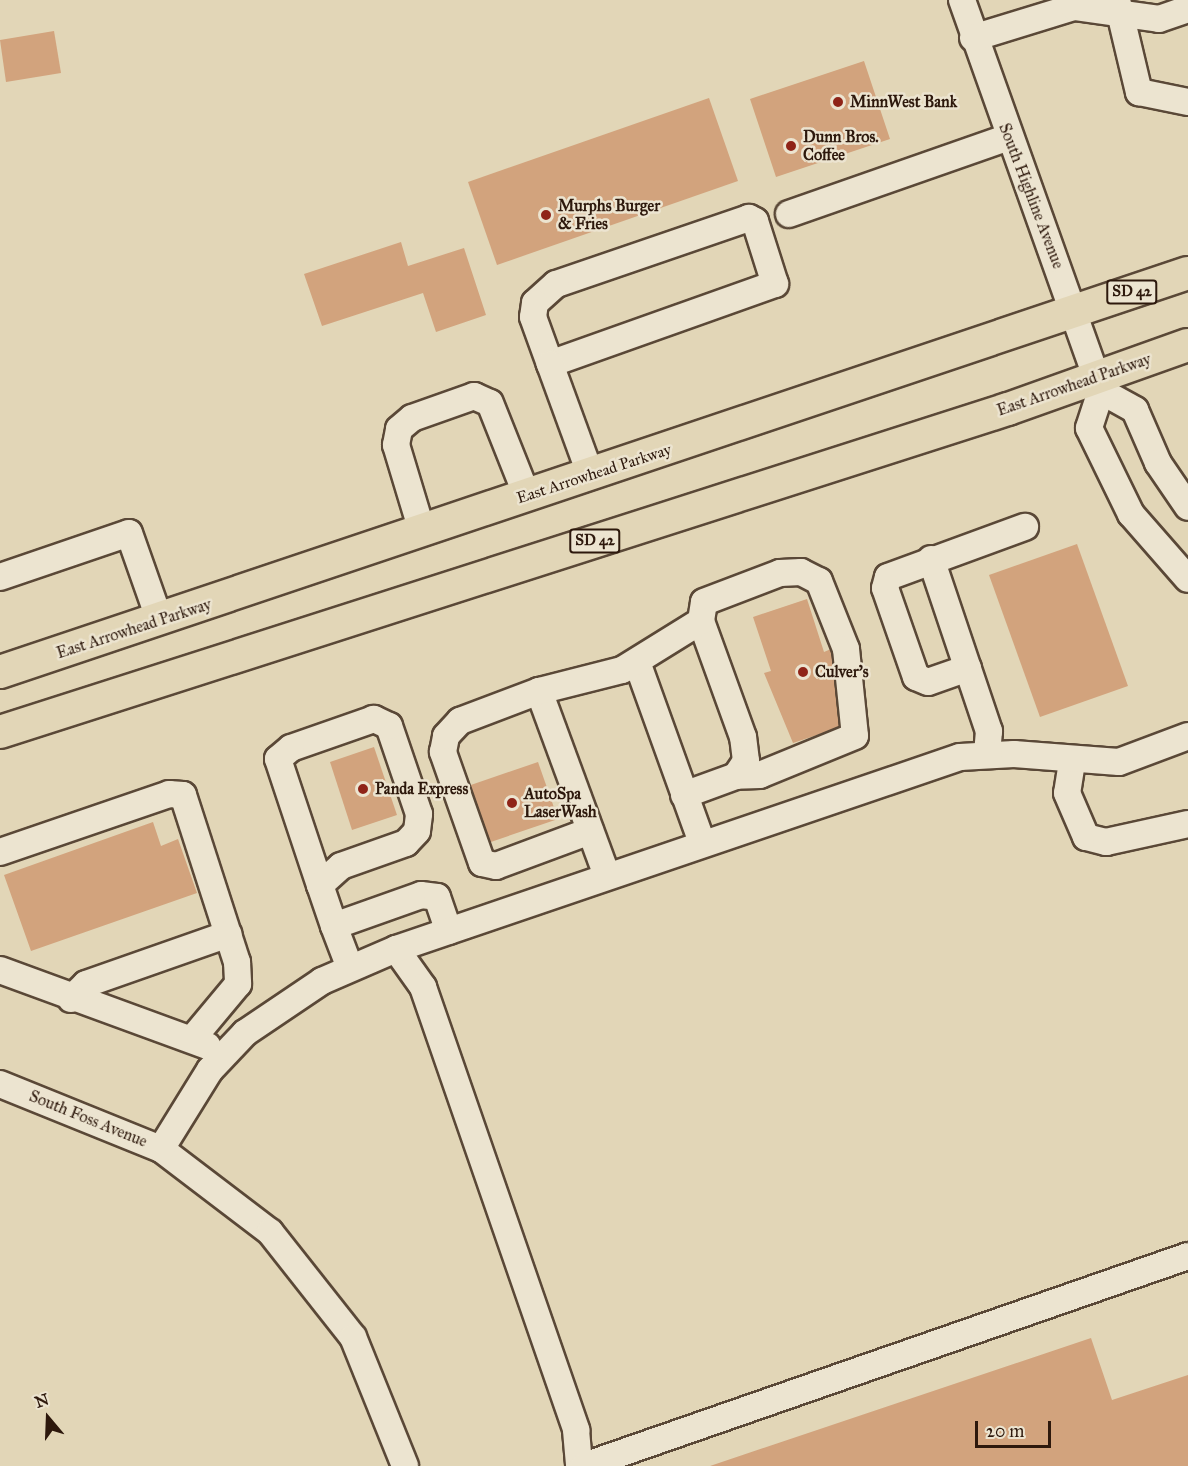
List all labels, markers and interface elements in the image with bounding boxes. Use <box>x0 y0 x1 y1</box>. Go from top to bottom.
place label: MinnWest Bank <box>850 92 957 112</box>
marker: MinnWest Bank <box>831 95 845 109</box>
street label: South Highline Avenue <box>994 121 1068 271</box>
place label: Dunn Bros. Coffee <box>803 127 879 165</box>
marker: Dunn Bros. Coffee <box>784 139 798 153</box>
place label: Murphs Burger & Fries <box>558 196 660 234</box>
marker: Murphs Burger & Fries <box>539 208 553 222</box>
road number: SD 42 <box>1105 280 1159 304</box>
street label: East Arrowhead Parkway <box>995 350 1153 420</box>
street label: East Arrowhead Parkway <box>514 440 674 508</box>
road number: SD 42 <box>568 529 622 553</box>
street label: East Arrowhead Parkway <box>54 595 214 663</box>
place label: Culver's <box>815 662 869 682</box>
marker: Culver's <box>796 665 810 679</box>
place label: Panda Express <box>375 779 468 799</box>
marker: Panda Express <box>356 782 370 796</box>
place label: AutoSpa LaserWash <box>524 784 597 822</box>
marker: AutoSpa LaserWash <box>505 796 519 810</box>
street label: South Foss Avenue <box>26 1087 150 1151</box>
north arrow <box>18 1388 78 1448</box>
text: N <box>32 1389 51 1412</box>
scale bar <box>978 1409 1054 1447</box>
text: 20 m <box>986 1420 1024 1442</box>

